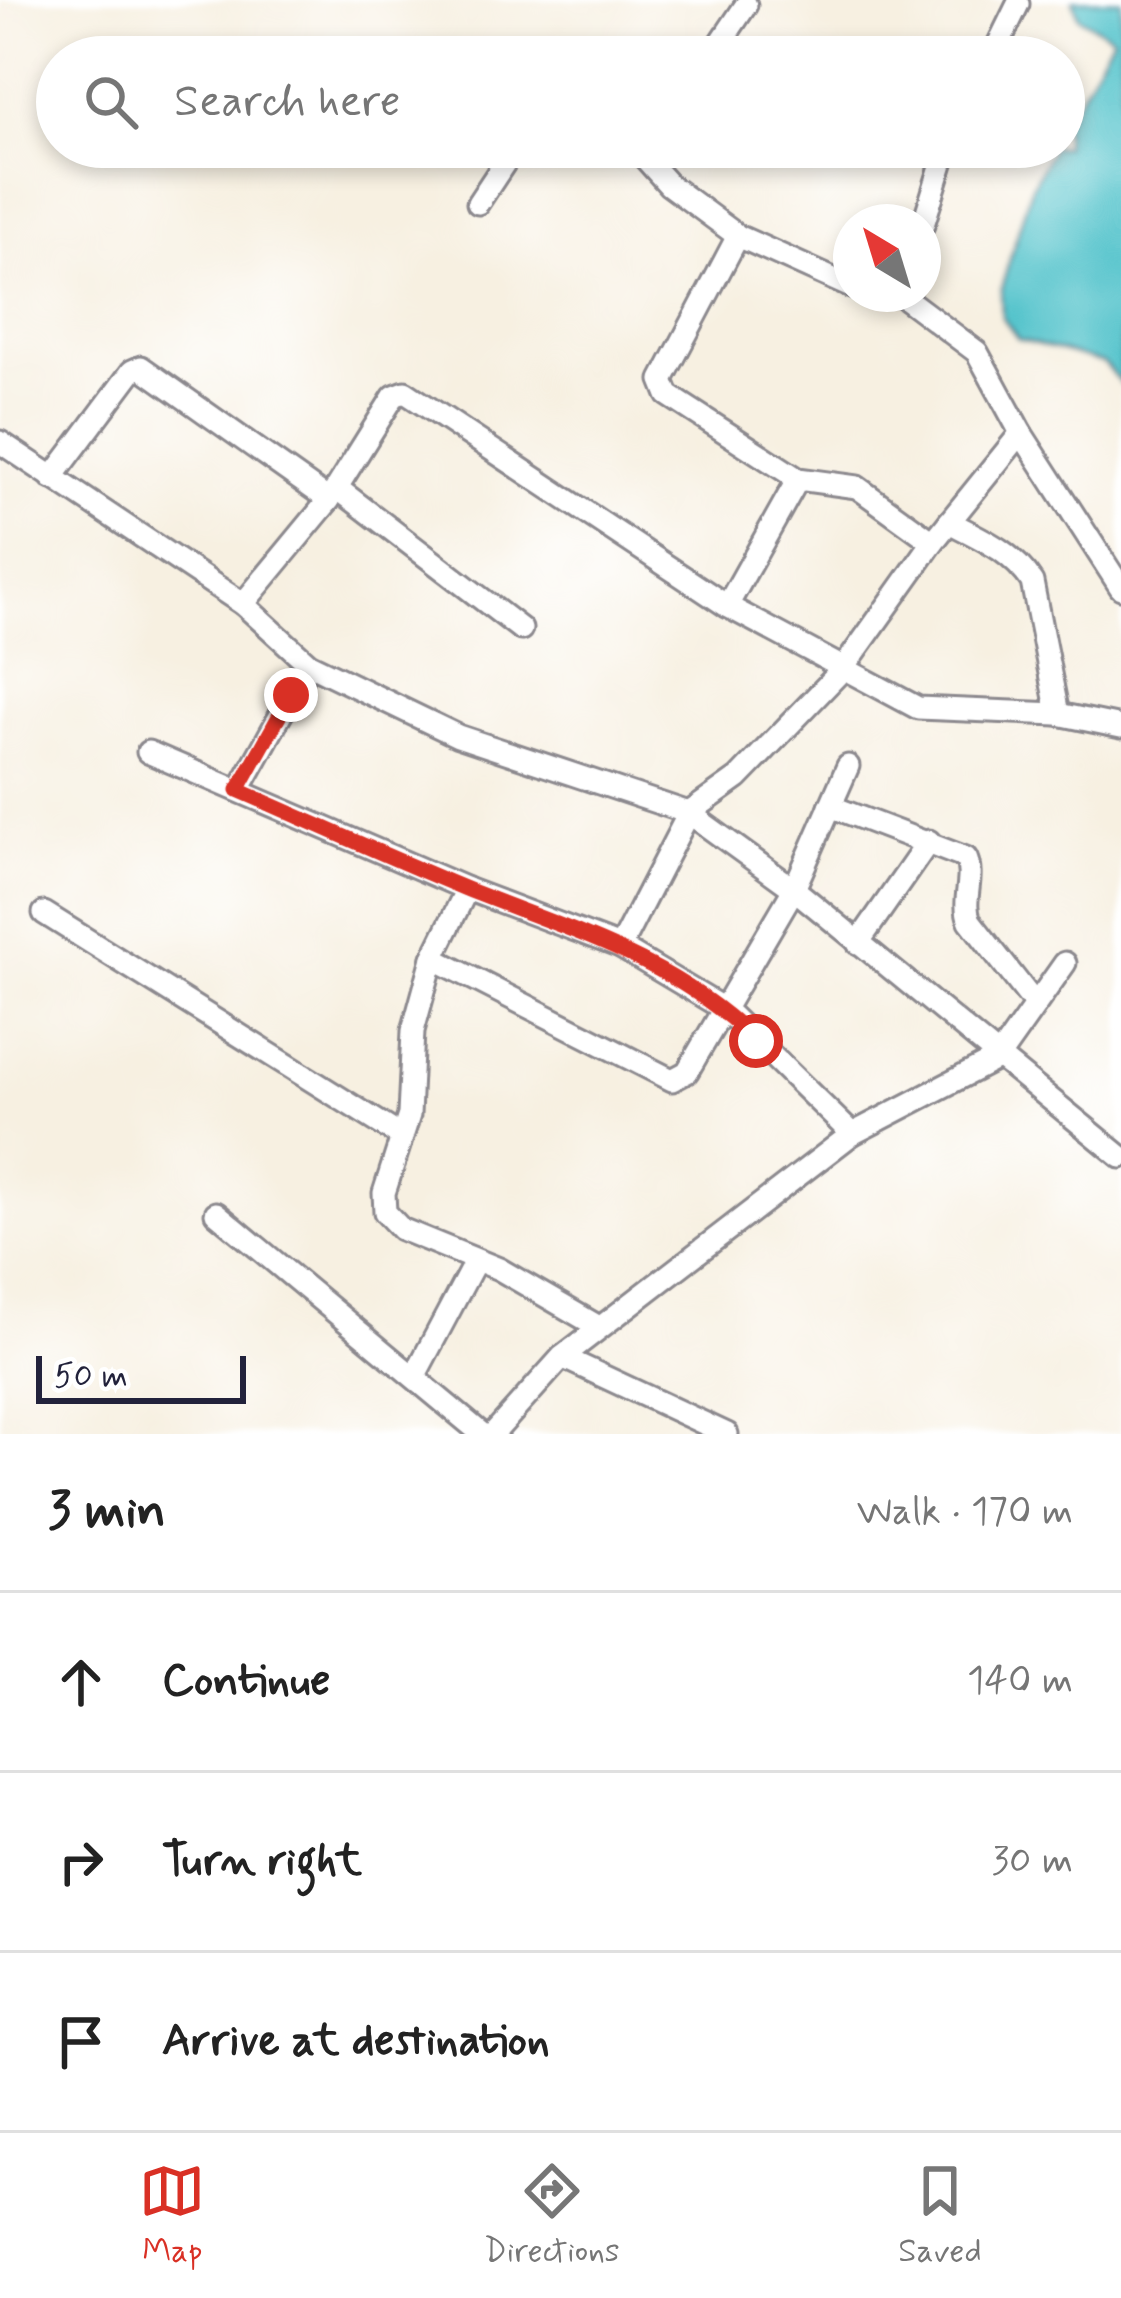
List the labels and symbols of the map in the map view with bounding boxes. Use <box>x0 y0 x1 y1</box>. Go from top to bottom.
north arrow <box>833 204 941 312</box>
route end <box>264 668 318 722</box>
route start <box>729 1014 783 1068</box>
scale bar <box>36 1350 246 1403</box>

